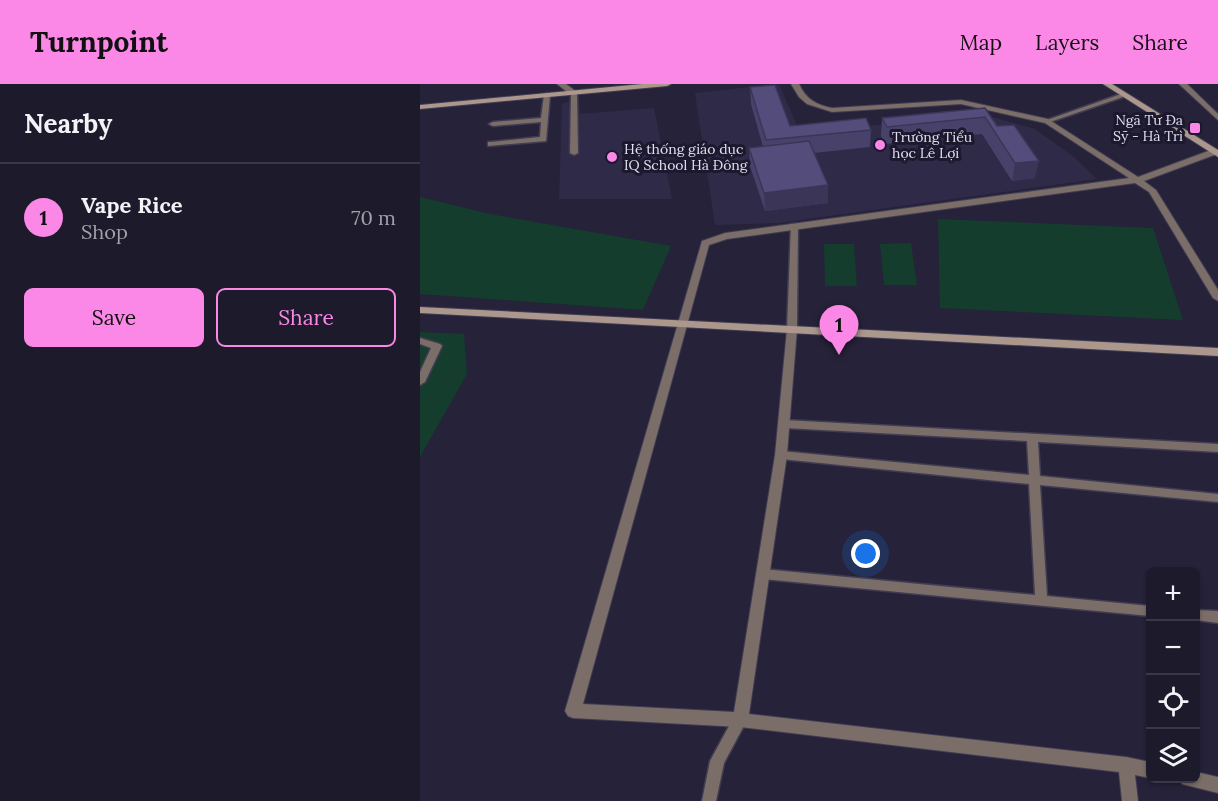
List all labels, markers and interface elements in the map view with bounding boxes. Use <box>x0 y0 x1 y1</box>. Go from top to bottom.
text: Turnpoint <box>30 24 168 60</box>
text: Map <box>959 29 1002 56</box>
text: Layers <box>1035 29 1099 56</box>
text: Share <box>1132 29 1188 56</box>
text: Nearby <box>24 107 112 140</box>
place label: Ngã Tư Đa Sỹ - Hà Trì <box>1113 111 1183 145</box>
marker: Ngã Tư Đa Sỹ - Hà Trì <box>1188 121 1202 135</box>
place label: Trường Tiểu học Lê Lợi <box>892 128 972 162</box>
marker: Trường Tiểu học Lê Lợi <box>873 138 887 152</box>
place label: Hệ thống giáo dục IQ School Hà Đông <box>624 140 748 174</box>
marker: Hệ thống giáo dục IQ School Hà Đông <box>605 150 619 164</box>
text: Vape Rice <box>81 191 183 219</box>
text: 1 <box>39 205 48 230</box>
text: 70 m <box>351 205 396 230</box>
text: Shop <box>81 219 128 244</box>
button: Save <box>24 288 204 347</box>
button: Share <box>216 288 396 347</box>
pin: 1 <box>820 306 858 355</box>
your location <box>851 539 880 568</box>
map controls <box>1146 567 1200 783</box>
button: + <box>1146 567 1200 621</box>
button: − <box>1146 621 1200 675</box>
button: locate <box>1146 675 1200 729</box>
button: layers <box>1146 729 1200 783</box>

